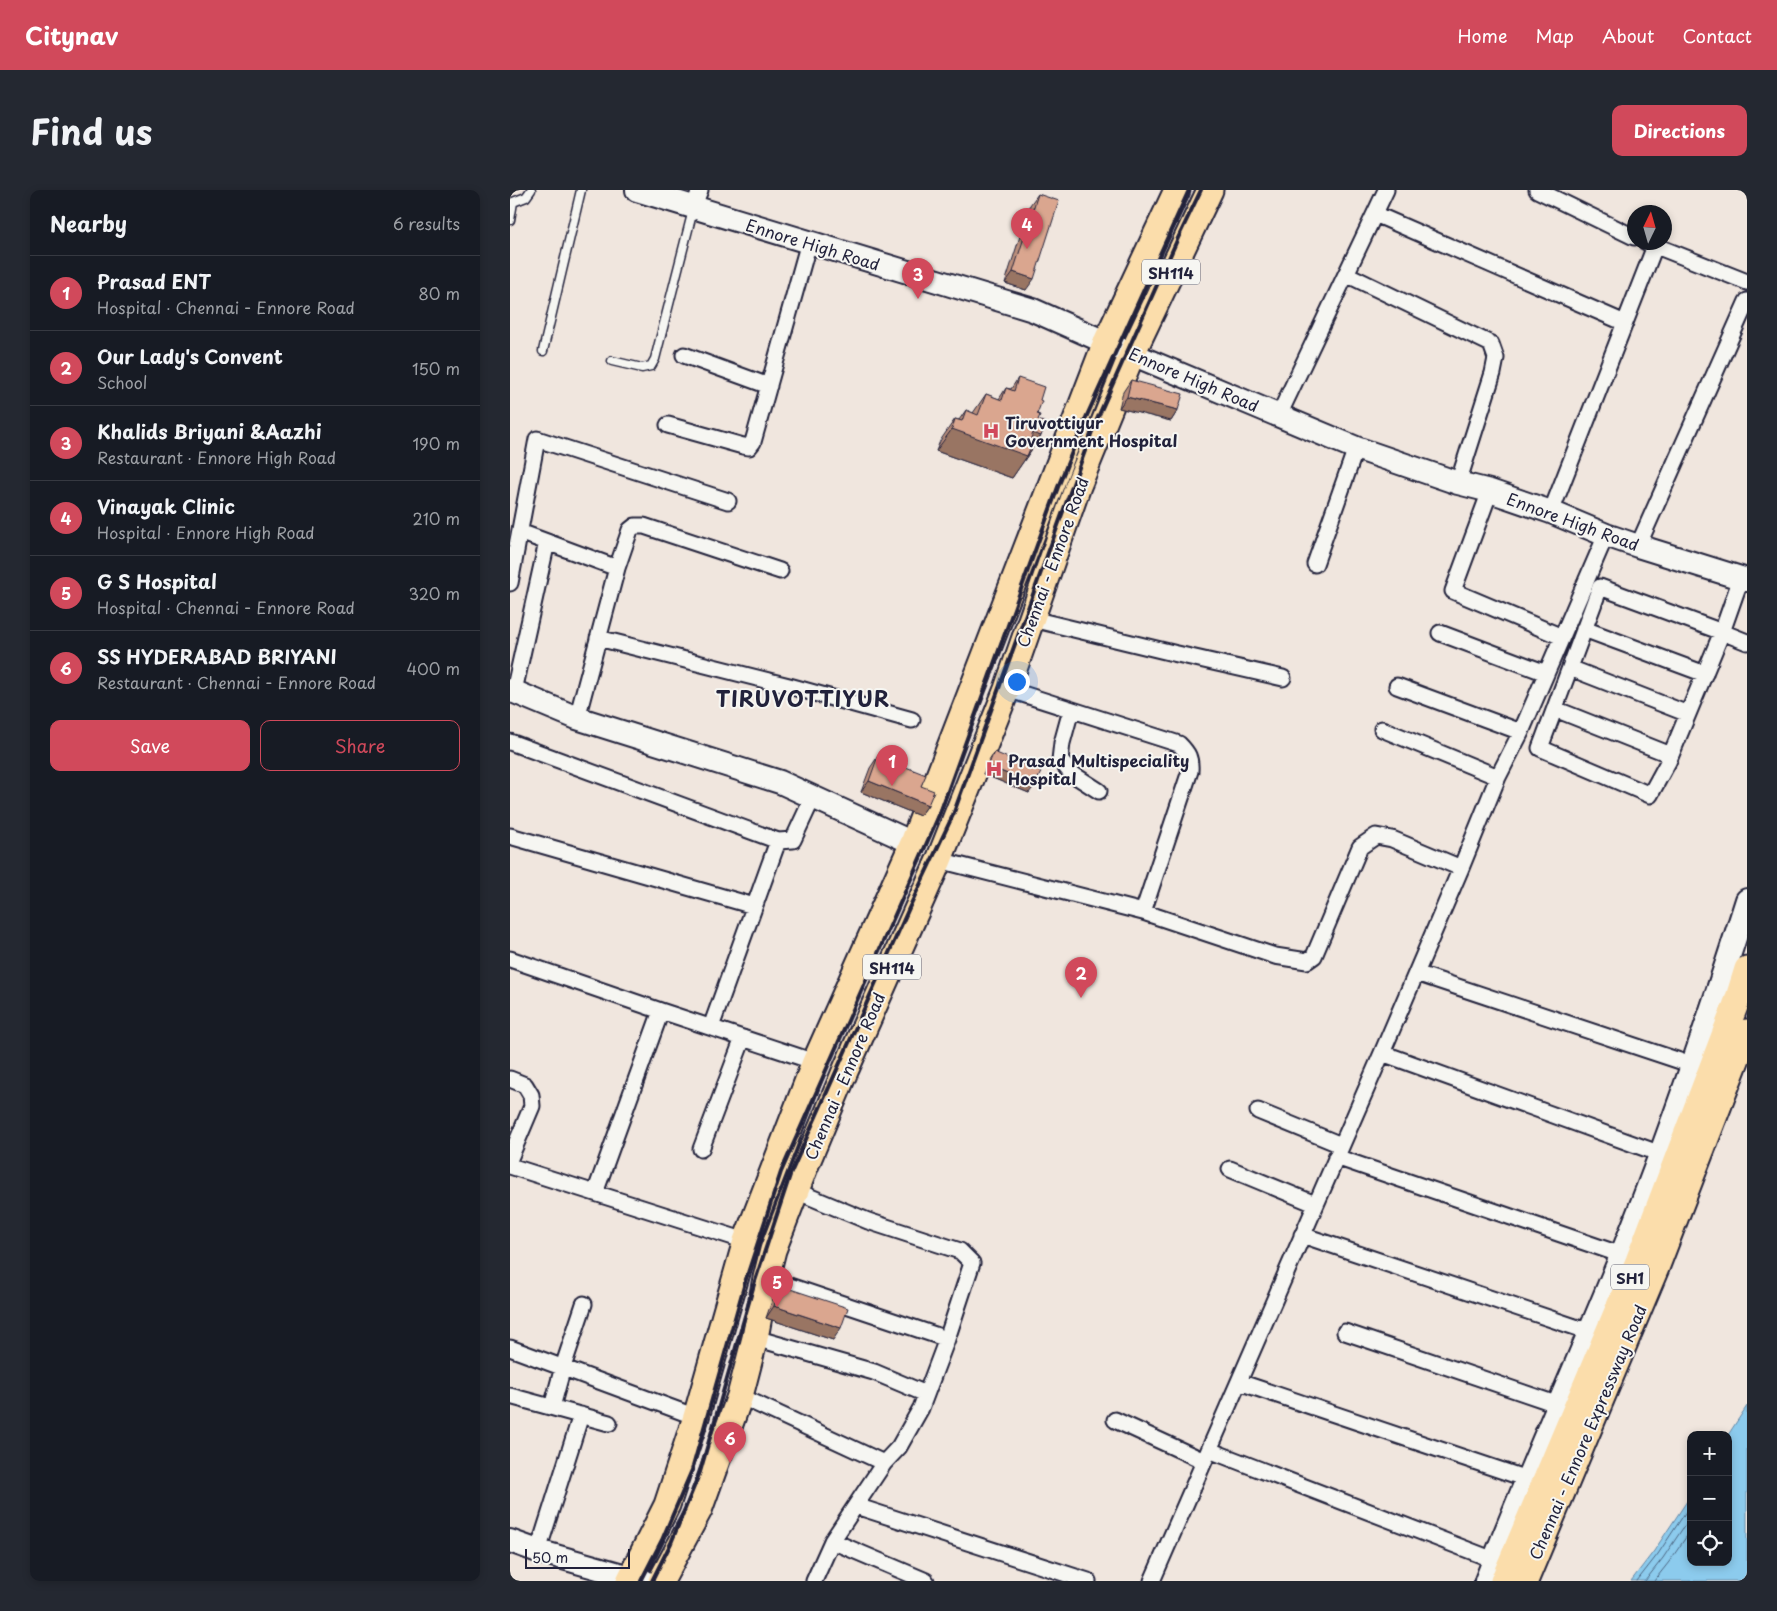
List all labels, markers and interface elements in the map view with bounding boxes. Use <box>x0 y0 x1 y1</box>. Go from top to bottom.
text: Citynav <box>25 17 118 53</box>
text: Home <box>1457 22 1507 49</box>
text: Map <box>1535 22 1574 49</box>
text: About <box>1602 22 1654 49</box>
text: Contact <box>1682 22 1752 49</box>
text: Find us <box>30 104 152 157</box>
button: Directions <box>1612 105 1747 156</box>
north arrow <box>1627 205 1672 250</box>
text: Nearby <box>50 207 127 239</box>
pin: 4 <box>1011 208 1043 249</box>
text: 6 results <box>393 211 460 235</box>
street label: Ennore High Road <box>743 212 883 276</box>
pin: 3 <box>902 258 934 299</box>
road number: SH114 <box>1142 260 1200 284</box>
text: Prasad ENT <box>97 267 211 295</box>
text: 1 <box>62 281 70 305</box>
text: 80 m <box>418 281 460 305</box>
text: Hospital · Chennai - Ennore Road <box>97 295 355 319</box>
street label: Ennore High Road <box>1125 341 1263 417</box>
text: Our Lady's Convent <box>97 342 283 370</box>
text: 2 <box>60 356 72 380</box>
text: 150 m <box>412 356 460 380</box>
text: School <box>97 370 147 394</box>
place label: Tiruvottiyur Government Hospital <box>1005 410 1178 452</box>
text: Khalids Briyani &Aazhi <box>97 417 322 445</box>
hospital icon: Tiruvottiyur Government Hospital <box>981 421 1001 441</box>
text: 3 <box>61 431 71 455</box>
text: 190 m <box>412 431 460 455</box>
text: Restaurant · Ennore High Road <box>97 445 336 469</box>
street label: Chennai - Ennore Road <box>1010 473 1094 651</box>
street label: Ennore High Road <box>1504 486 1642 556</box>
text: Vinayak Clinic <box>97 492 235 520</box>
text: 4 <box>61 506 71 530</box>
text: 210 m <box>412 506 460 530</box>
text: Hospital · Ennore High Road <box>97 520 315 544</box>
text: G S Hospital <box>97 567 217 595</box>
text: 5 <box>61 581 71 605</box>
text: 320 m <box>409 581 460 605</box>
text: Hospital · Chennai - Ennore Road <box>97 595 355 619</box>
text: SS HYDERABAD BRIYANI <box>97 642 337 670</box>
text: 6 <box>60 656 72 680</box>
text: 400 m <box>407 656 460 680</box>
your location <box>1004 669 1030 695</box>
text: Restaurant · Chennai - Ennore Road <box>97 670 376 694</box>
district label: TIRUVOTTIYUR <box>716 682 890 714</box>
button: Save <box>50 720 250 771</box>
button: Share <box>260 720 460 771</box>
pin: 1 <box>876 745 908 786</box>
place label: Prasad Multispeciality Hospital <box>1008 748 1189 790</box>
hospital icon: Prasad Multispeciality Hospital <box>984 759 1004 779</box>
road number: SH114 <box>863 954 921 980</box>
pin: 2 <box>1065 957 1097 998</box>
street label: Chennai - Ennore Road <box>798 989 890 1163</box>
road number: SH1 <box>1611 1264 1649 1290</box>
pin: 5 <box>761 1266 793 1307</box>
street label: Chennai - Ennore Expressway Road <box>1522 1301 1652 1563</box>
pin: 6 <box>714 1422 746 1463</box>
map controls <box>1687 1431 1732 1566</box>
button: + <box>1687 1431 1732 1476</box>
button: − <box>1687 1476 1732 1521</box>
button: locate <box>1687 1521 1732 1566</box>
scale bar <box>525 1546 630 1569</box>
text: 50 m <box>532 1547 568 1568</box>

